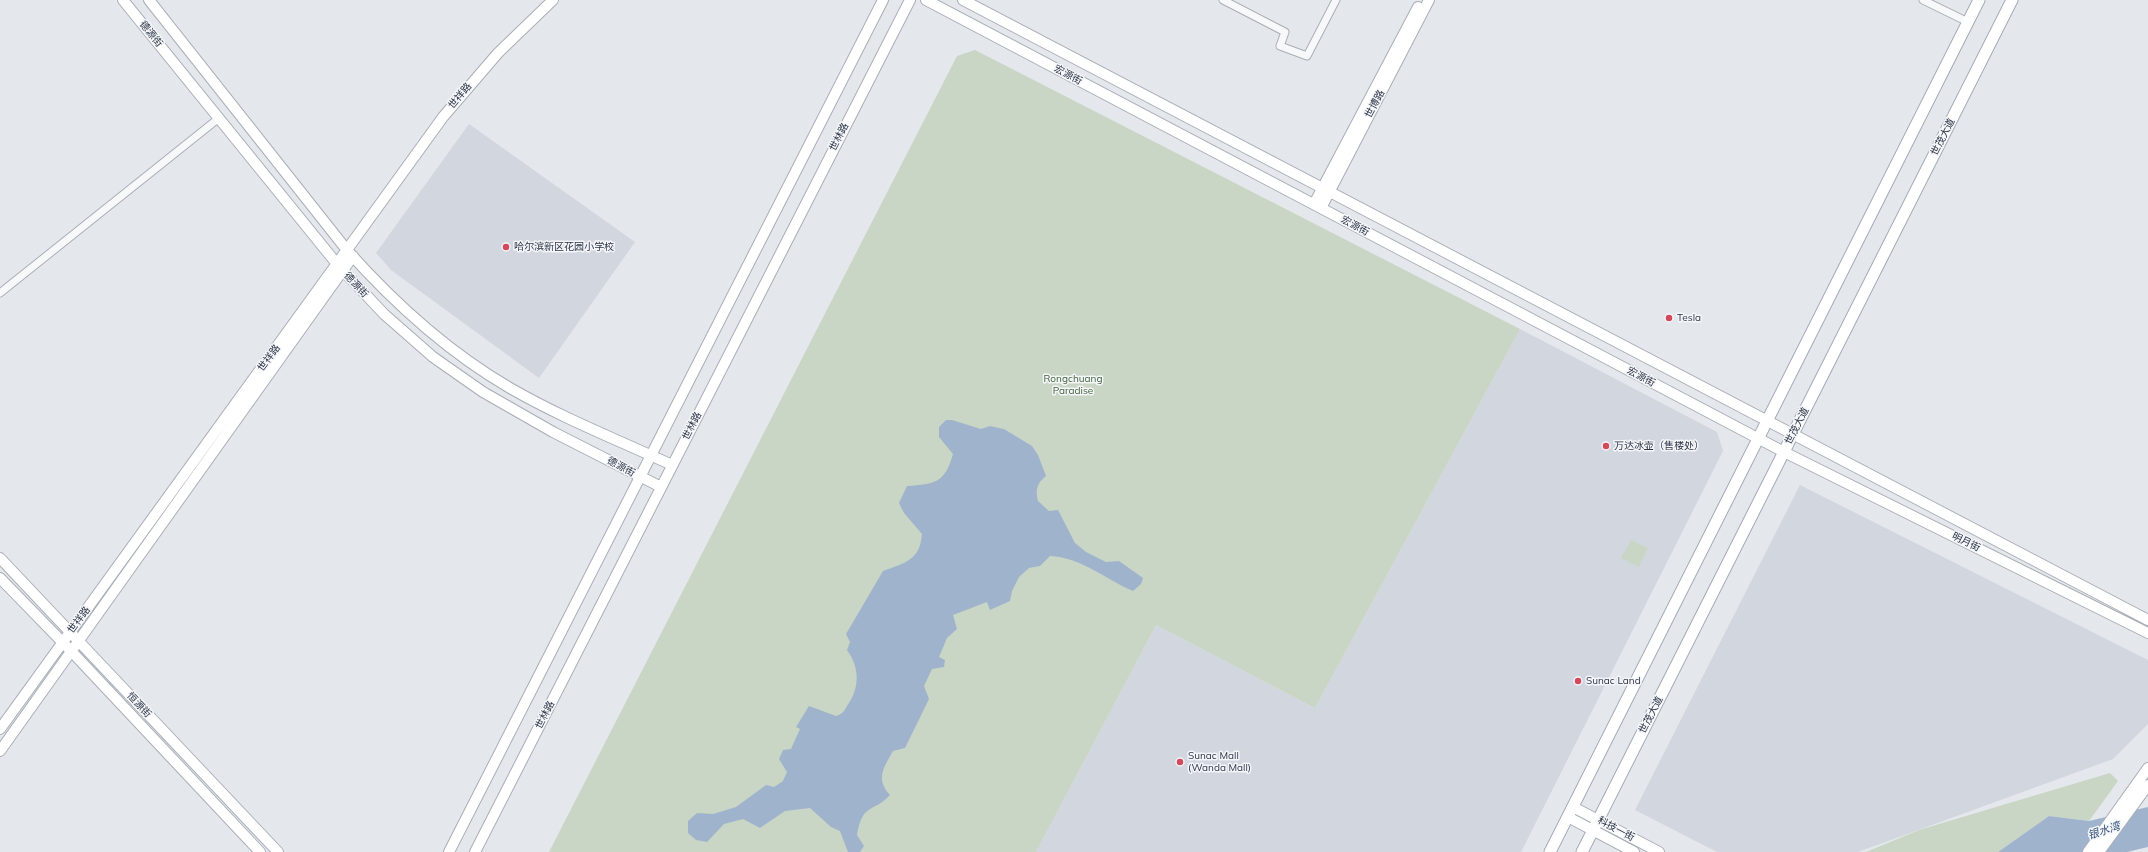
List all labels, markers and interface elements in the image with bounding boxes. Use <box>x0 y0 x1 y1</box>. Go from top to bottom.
street label: 德源街 <box>137 19 165 49</box>
street label: 宏源街 <box>1052 63 1084 87</box>
street label: 世祥路 <box>446 81 474 111</box>
street label: 世博路 <box>1363 88 1387 120</box>
street label: 世茂大道 <box>1929 116 1957 158</box>
street label: 世林路 <box>827 121 851 153</box>
street label: 宏源街 <box>1339 214 1371 238</box>
place label: 哈尔滨新区花园小学校 <box>514 241 614 253</box>
marker: 哈尔滨新区花园小学校 <box>501 242 511 252</box>
street label: 德源街 <box>341 270 371 300</box>
place label: Tesla <box>1677 312 1701 324</box>
marker: Tesla <box>1664 313 1674 323</box>
street label: 世祥路 <box>255 342 283 374</box>
street label: 宏源街 <box>1625 365 1657 389</box>
park label: Rongchuang Paradise <box>1044 373 1102 396</box>
street label: 世茂大道 <box>1783 405 1811 447</box>
street label: 世林路 <box>680 410 704 442</box>
place label: 万达冰壶（售楼处） <box>1614 440 1704 452</box>
marker: 万达冰壶（售楼处） <box>1601 441 1611 451</box>
street label: 德源街 <box>605 455 637 479</box>
street label: 明月街 <box>1950 530 1982 554</box>
street label: 世祥路 <box>65 604 93 636</box>
place label: Sunac Land <box>1586 675 1641 687</box>
marker: Sunac Land <box>1573 676 1583 686</box>
street label: 恒源街 <box>124 690 154 720</box>
street label: 世茂大道 <box>1637 694 1665 736</box>
street label: 世林路 <box>533 699 557 731</box>
place label: Sunac Mall (Wanda Mall) <box>1188 750 1251 774</box>
marker: Sunac Mall (Wanda Mall) <box>1175 757 1185 767</box>
street label: 科技一街 <box>1596 814 1636 844</box>
water label: 银水湾 <box>2086 820 2122 842</box>

